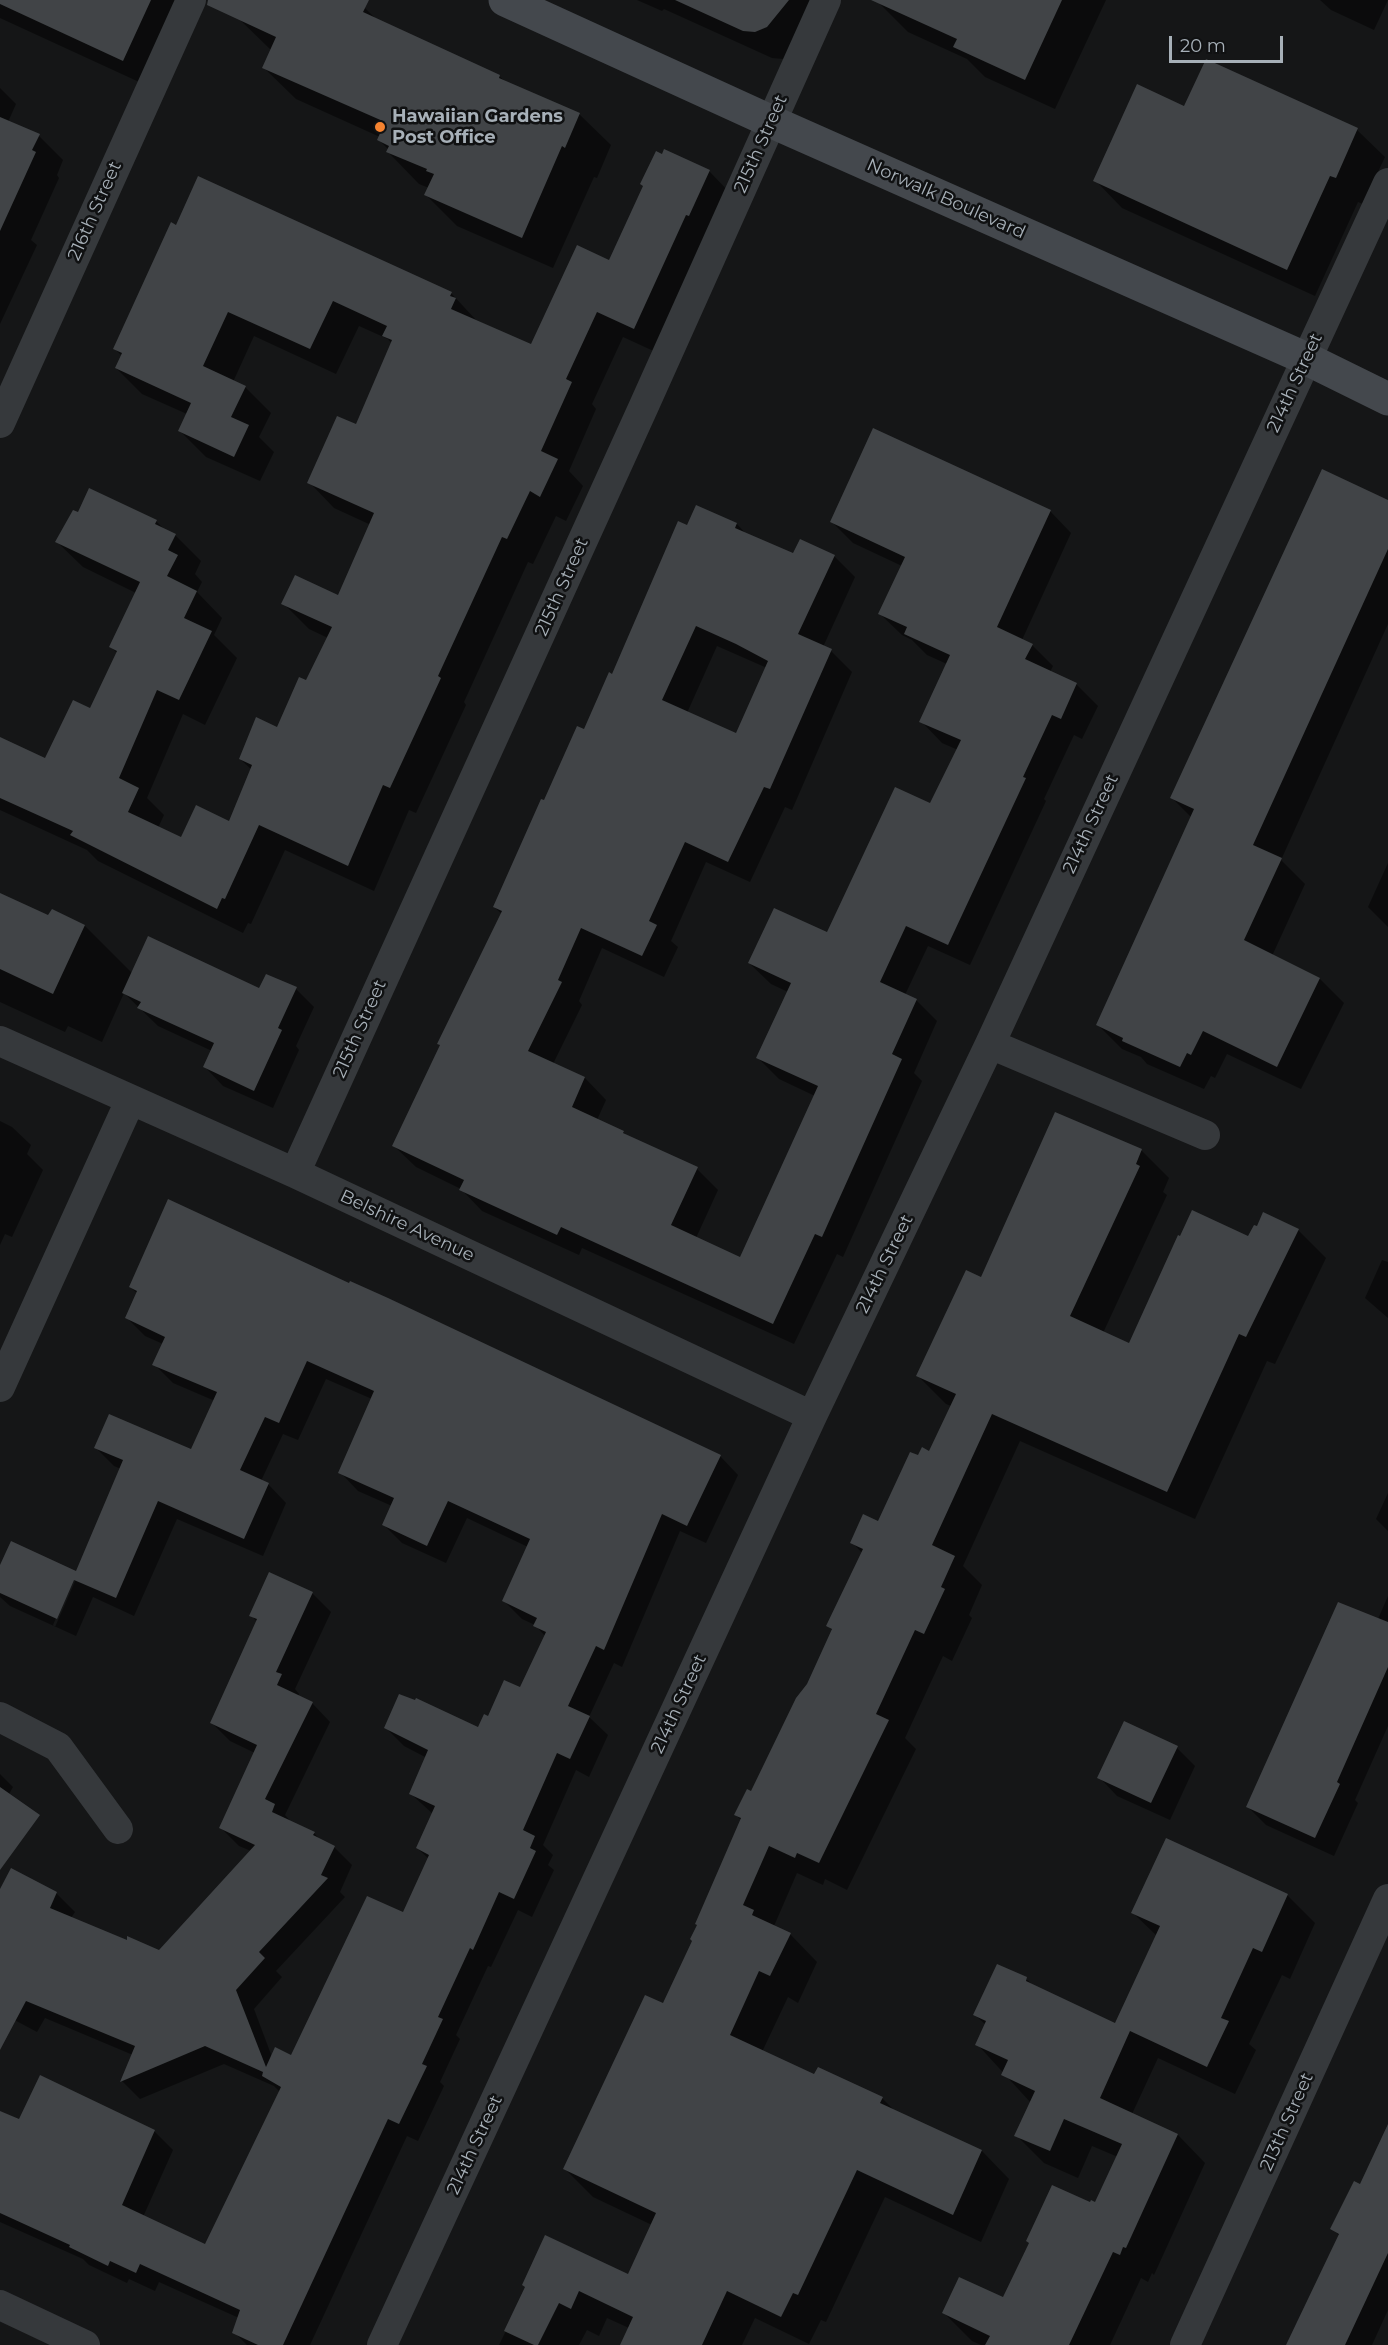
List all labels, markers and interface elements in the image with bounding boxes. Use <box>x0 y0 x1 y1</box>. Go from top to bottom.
scale bar <box>1172 24 1286 62</box>
text: 20 m <box>1180 35 1226 57</box>
street label: 215th Street <box>730 91 792 197</box>
place label: Hawaiian Gardens Post Office <box>392 106 563 148</box>
marker: Hawaiian Gardens Post Office <box>373 120 387 134</box>
street label: Norwalk Boulevard <box>863 154 1029 244</box>
street label: 216th Street <box>64 158 126 264</box>
street label: 214th Street <box>1263 330 1327 436</box>
street label: 215th Street <box>531 534 593 640</box>
street label: 214th Street <box>1059 771 1123 877</box>
street label: 215th Street <box>329 976 391 1082</box>
street label: Belshire Avenue <box>336 1185 478 1267</box>
street label: 214th Street <box>852 1211 918 1317</box>
street label: 214th Street <box>647 1651 711 1757</box>
street label: 213th Street <box>1256 2069 1318 2175</box>
street label: 214th Street <box>443 2092 507 2198</box>

